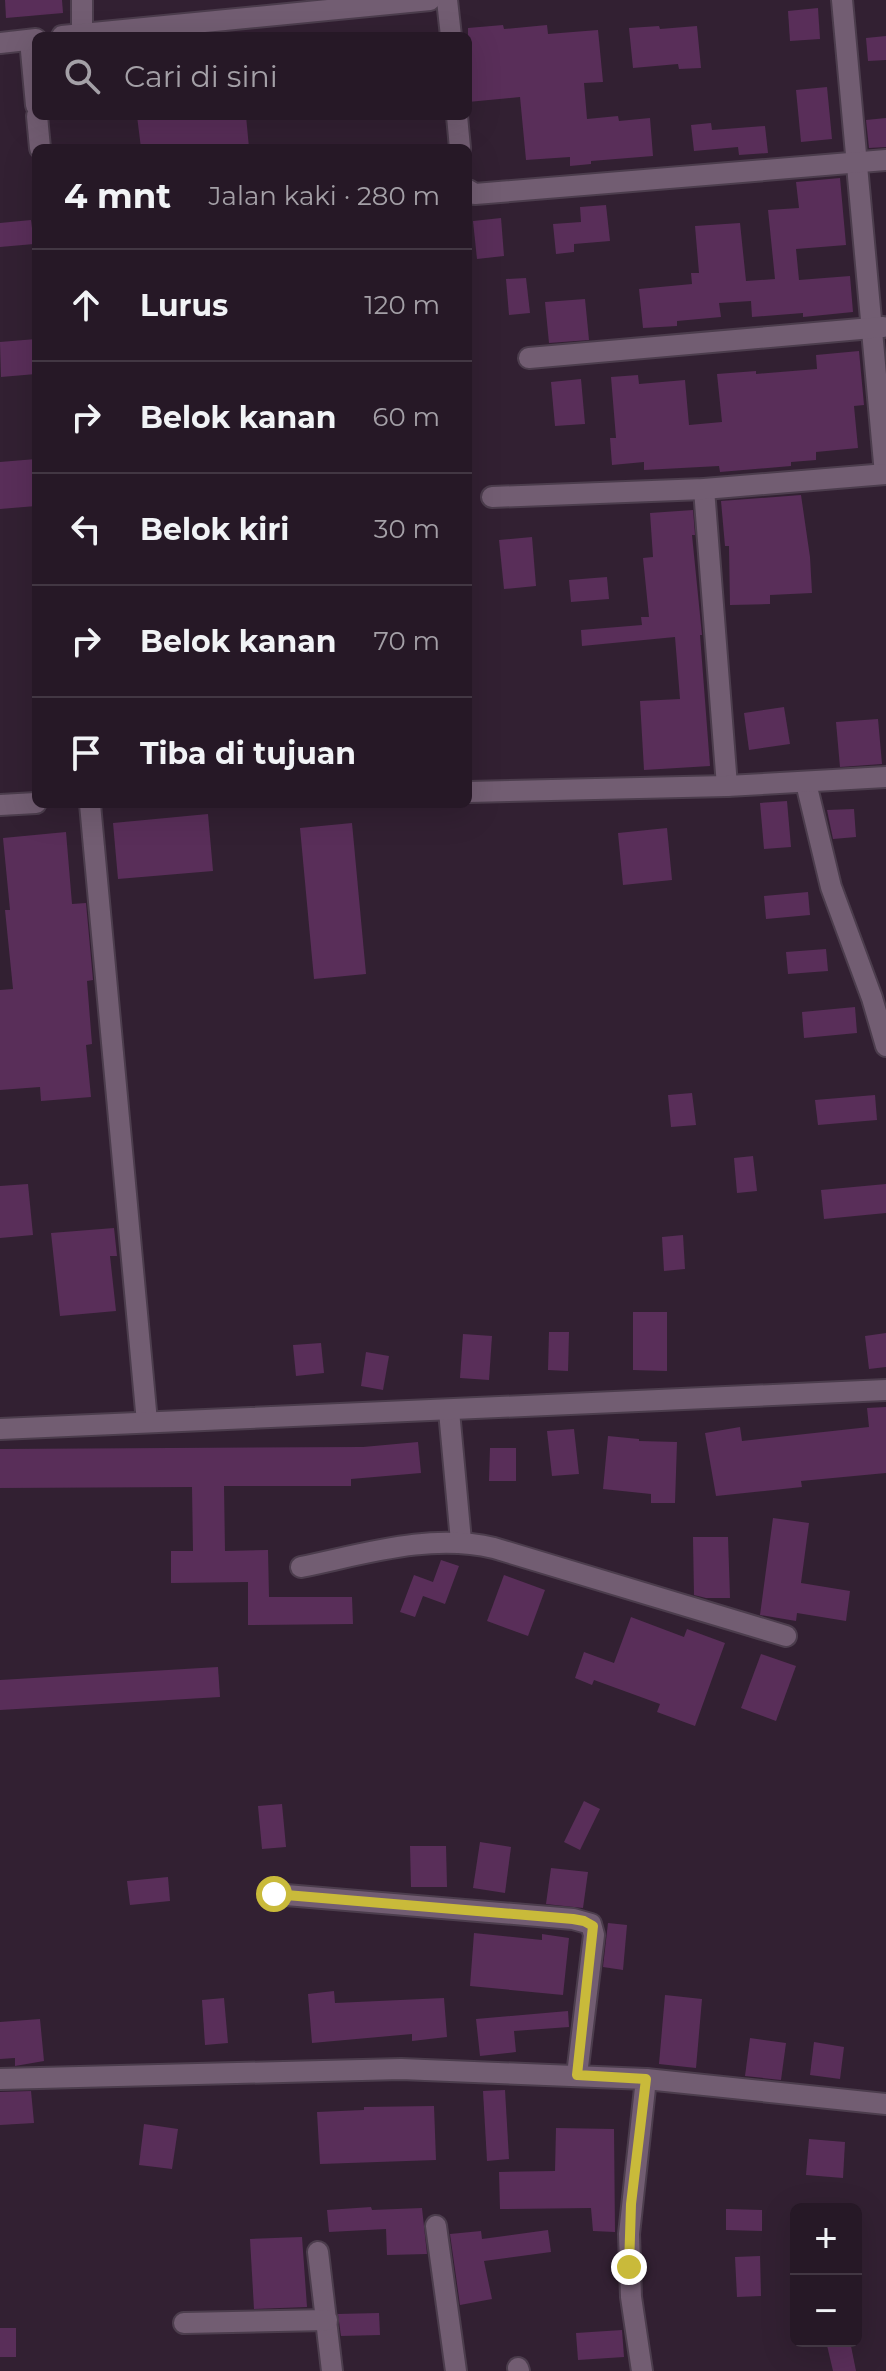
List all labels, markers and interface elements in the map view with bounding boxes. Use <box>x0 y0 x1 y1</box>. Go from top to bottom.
search box <box>32 32 472 120</box>
icon: search <box>60 54 104 98</box>
text: Cari di sini <box>124 58 278 95</box>
text: 4 mnt <box>64 175 171 217</box>
text: Jalan kaki · 280 m <box>209 180 440 212</box>
icon: ahead <box>64 283 108 327</box>
text: Lurus <box>140 287 228 324</box>
text: 120 m <box>364 289 440 321</box>
icon: right <box>64 395 108 439</box>
text: Belok kanan <box>140 399 337 436</box>
text: 60 m <box>373 401 440 433</box>
icon: left <box>64 507 108 551</box>
text: Belok kiri <box>140 511 289 548</box>
text: 30 m <box>374 513 440 545</box>
icon: right <box>64 619 108 663</box>
text: Belok kanan <box>140 623 337 660</box>
text: 70 m <box>374 625 440 657</box>
icon: arrive <box>64 731 108 775</box>
text: Tiba di tujuan <box>140 735 356 772</box>
route start <box>256 1876 292 1912</box>
map controls <box>790 2203 862 2347</box>
button: + <box>790 2203 862 2275</box>
route end <box>611 2249 647 2285</box>
button: − <box>790 2275 862 2347</box>

